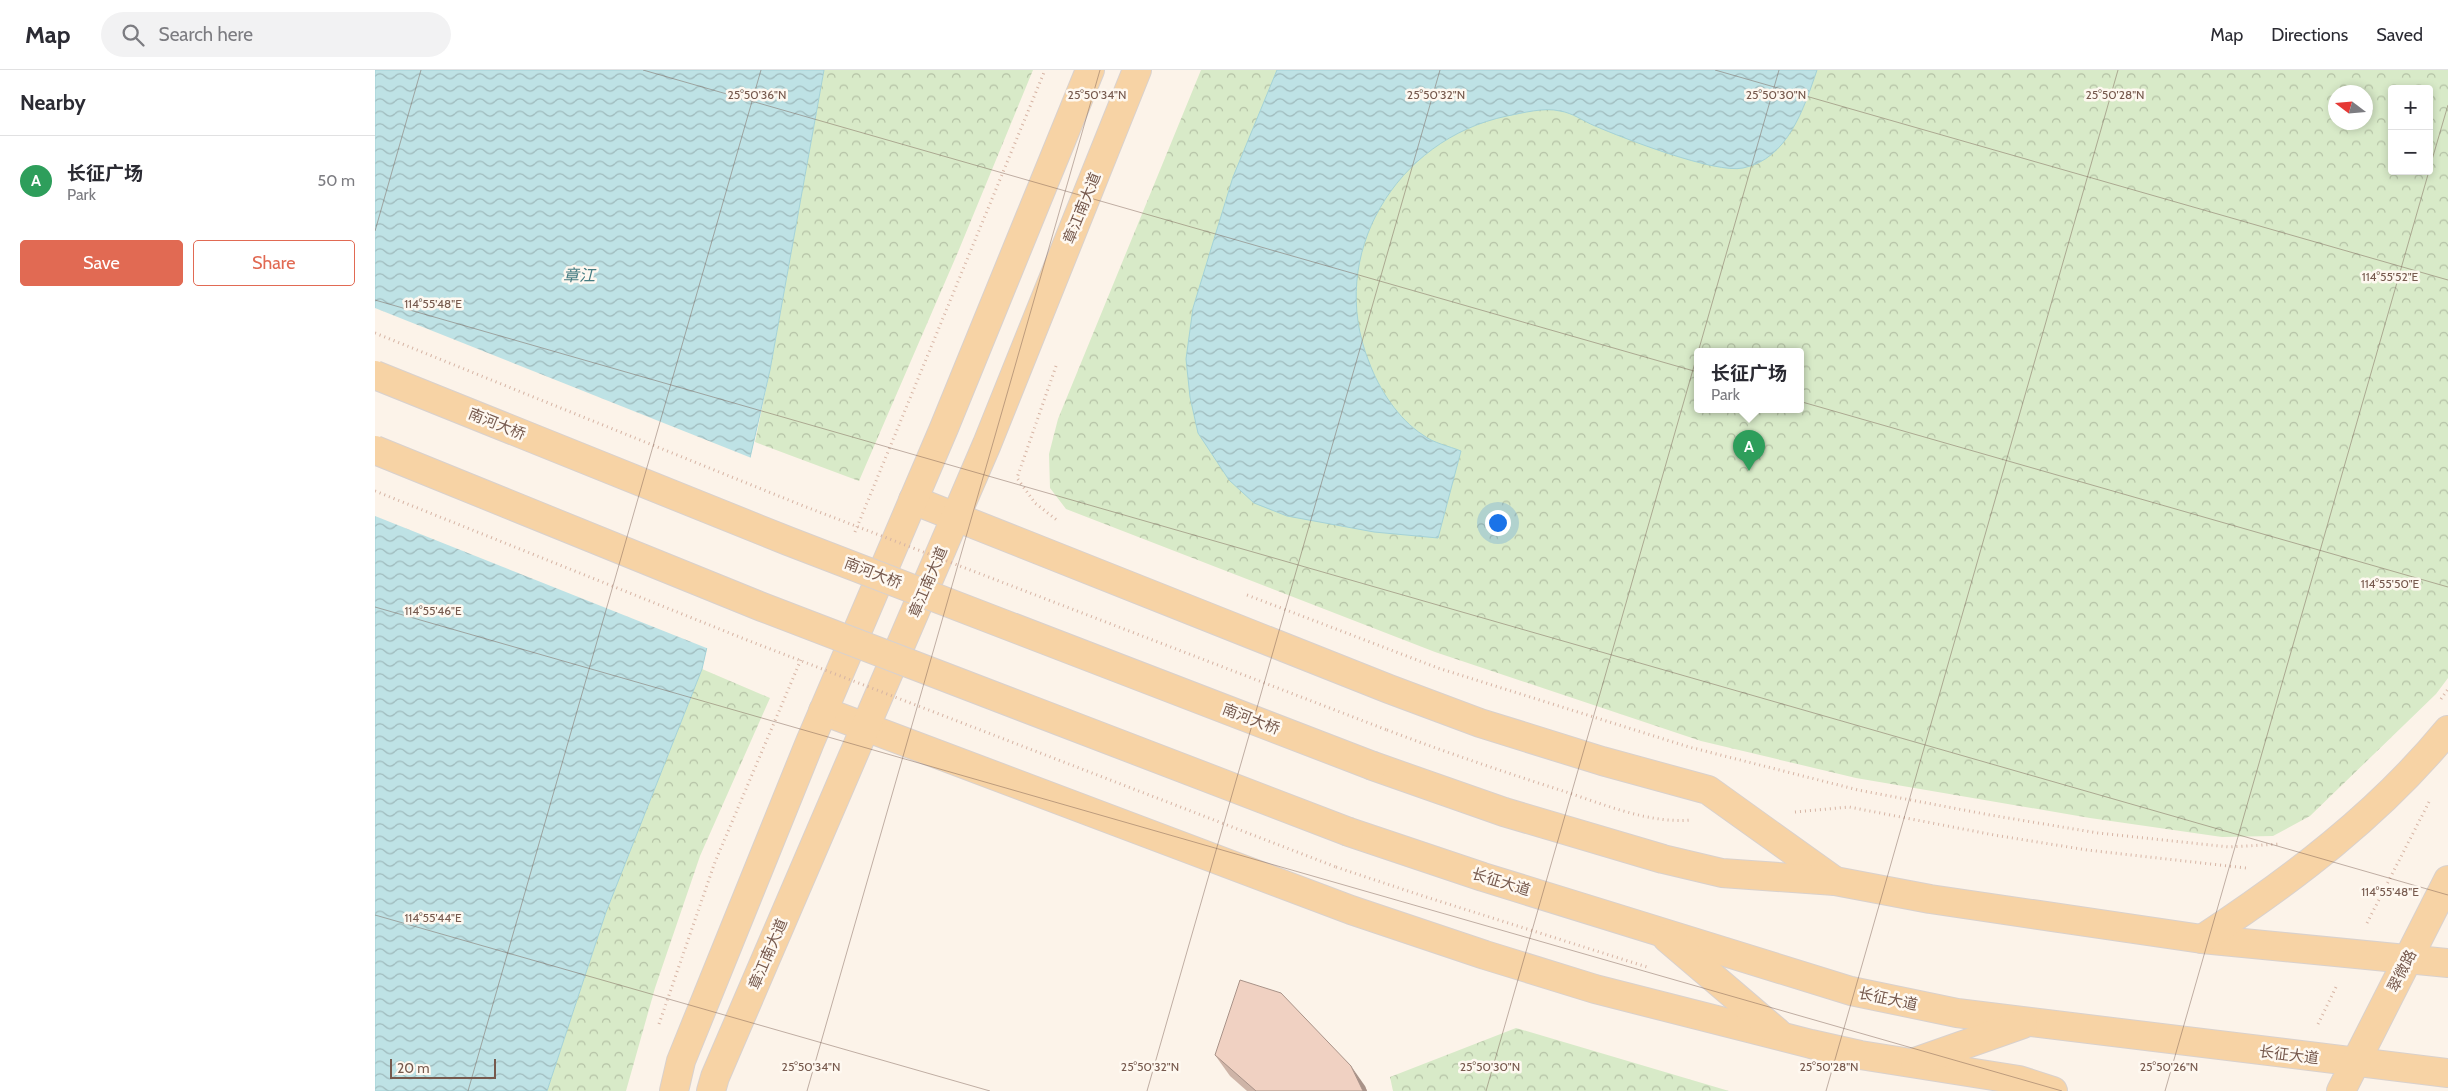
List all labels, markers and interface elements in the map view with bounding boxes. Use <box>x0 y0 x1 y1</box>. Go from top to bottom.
search box <box>101 12 451 57</box>
text: Map <box>25 20 71 49</box>
icon: search <box>119 21 147 49</box>
text: Search here <box>159 23 253 46</box>
text: Map <box>2210 24 2243 46</box>
text: Directions <box>2271 24 2348 46</box>
text: Saved <box>2376 24 2423 46</box>
north arrow <box>2328 85 2373 130</box>
map controls <box>2388 85 2433 175</box>
button: + <box>2388 85 2433 130</box>
text: 25°50'36"N <box>728 87 786 102</box>
text: 25°50'34"N <box>1068 87 1126 102</box>
text: 25°50'32"N <box>1407 87 1465 102</box>
text: 25°50'30"N <box>1746 87 1806 102</box>
text: 25°50'28"N <box>2085 87 2145 102</box>
text: Nearby <box>20 90 86 115</box>
button: − <box>2388 130 2433 175</box>
text: 长征广场 <box>67 162 143 185</box>
street label: 章江南大道 <box>1060 170 1104 246</box>
text: A <box>31 171 41 190</box>
text: 50 m <box>318 171 355 190</box>
text: Park <box>67 185 96 204</box>
button: Save <box>20 240 183 286</box>
button: Share <box>193 240 355 286</box>
water label: 章江 <box>563 266 597 285</box>
text: 114°55'52"E <box>2362 269 2419 284</box>
text: 114°55'48"E <box>404 296 462 311</box>
popup <box>1694 348 1804 413</box>
text: 长征广场 <box>1711 362 1787 385</box>
text: Park <box>1711 385 1740 404</box>
street label: 南河大桥 <box>466 404 528 444</box>
pin: A <box>1733 430 1765 471</box>
your location <box>1485 510 1511 536</box>
street label: 章江南大道 <box>905 544 951 620</box>
street label: 南河大桥 <box>842 554 904 592</box>
text: 114°55'50"E <box>2361 576 2420 591</box>
text: 114°55'46"E <box>404 603 462 618</box>
street label: 南河大桥 <box>1220 700 1282 738</box>
street label: 长征大道 <box>1470 865 1532 899</box>
text: 114°55'48"E <box>2361 884 2419 899</box>
text: 114°55'44"E <box>404 910 462 925</box>
street label: 章江南大道 <box>745 916 791 992</box>
street label: 翠微路 <box>2384 947 2420 995</box>
street label: 长征大道 <box>1857 984 1919 1014</box>
street label: 长征大道 <box>2258 1042 2320 1068</box>
scale bar <box>390 1056 496 1079</box>
text: 20 m <box>397 1059 430 1077</box>
text: 25°50'34"N <box>782 1059 840 1074</box>
text: 25°50'32"N <box>1121 1059 1179 1074</box>
text: 25°50'30"N <box>1460 1059 1520 1074</box>
text: 25°50'28"N <box>1799 1059 1859 1074</box>
text: 25°50'26"N <box>2140 1059 2198 1074</box>

